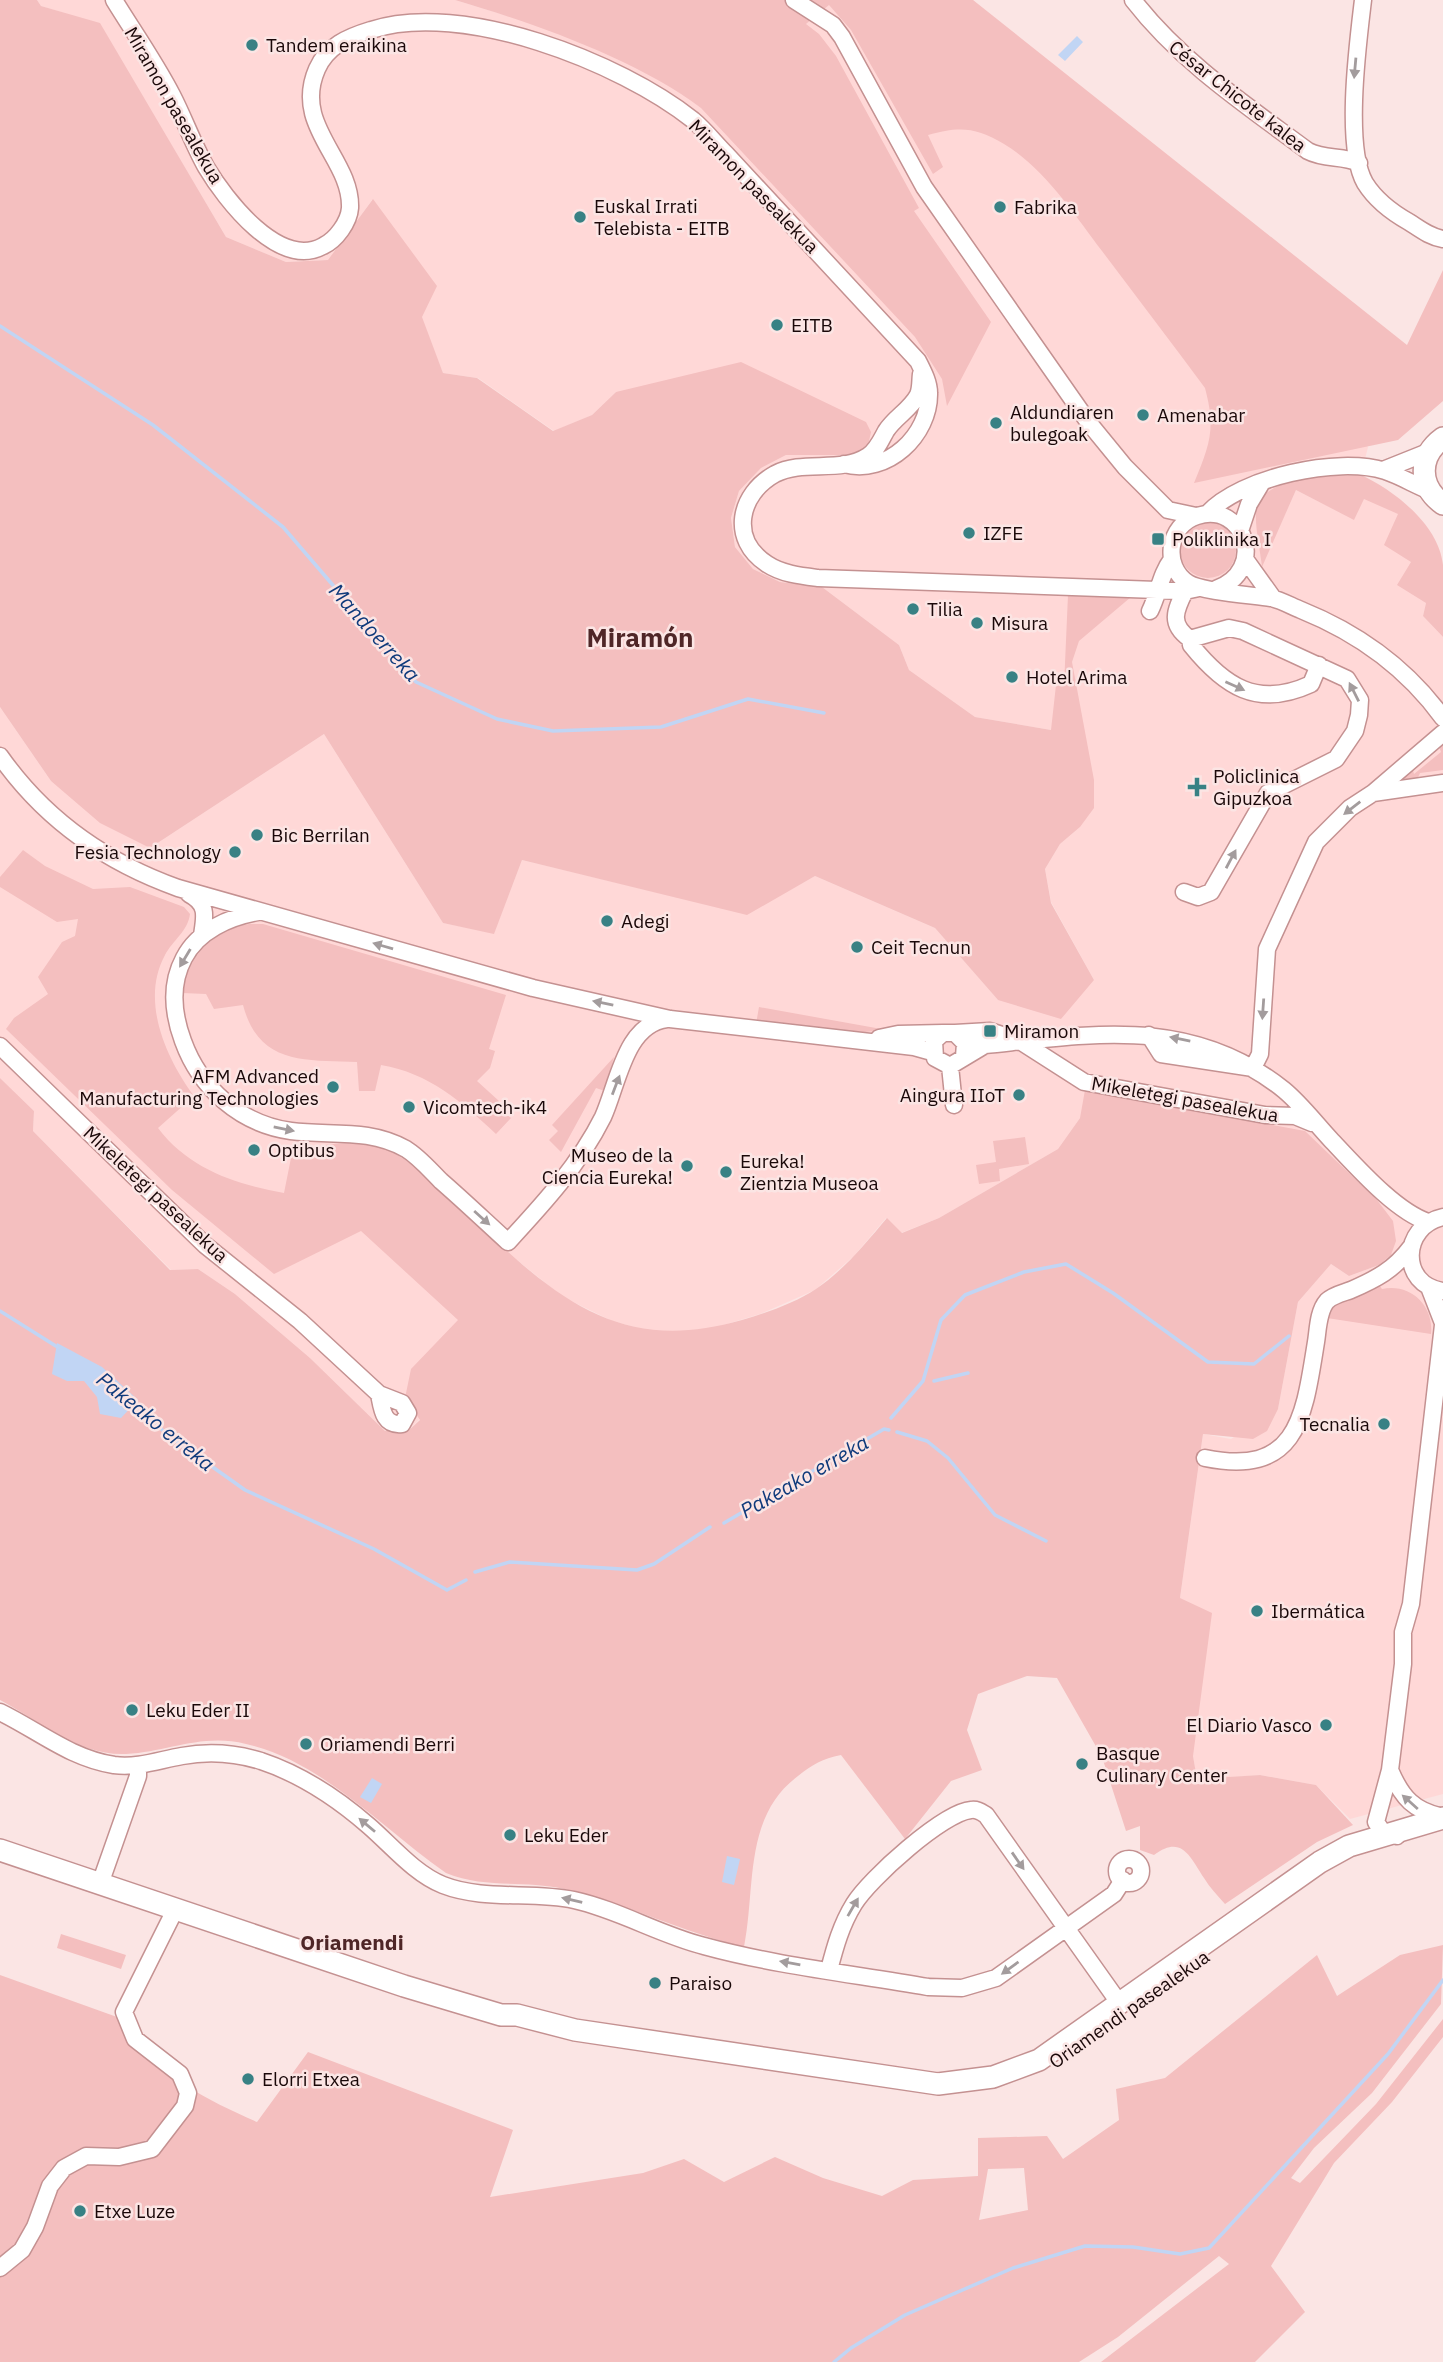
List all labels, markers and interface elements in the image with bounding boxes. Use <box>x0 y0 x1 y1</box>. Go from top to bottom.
street label: Miramon pasealekua <box>119 22 229 188</box>
place label: Tandem eraikina <box>266 33 407 57</box>
street label: César Chicote kalea <box>1164 35 1312 157</box>
marker: Tandem eraikina <box>244 37 260 53</box>
one-way arrow <box>1349 57 1360 79</box>
street label: Miramon pasealekua <box>684 114 824 258</box>
place label: Euskal Irrati Telebista - EITB <box>594 194 730 240</box>
place label: Fabrika <box>1014 195 1077 219</box>
marker: Fabrika <box>992 199 1008 215</box>
marker: Euskal Irrati Telebista - EITB <box>572 209 588 225</box>
place label: EITB <box>791 313 833 337</box>
marker: EITB <box>769 317 785 333</box>
place label: Aldundiaren bulegoak <box>1010 400 1114 446</box>
place label: Amenabar <box>1157 403 1245 427</box>
marker: Amenabar <box>1135 407 1151 423</box>
marker: Aldundiaren bulegoak <box>988 415 1004 431</box>
place label: IZFE <box>983 521 1023 545</box>
marker: IZFE <box>961 525 977 541</box>
place label: Poliklinika I <box>1172 527 1271 551</box>
marker: Poliklinika I <box>1150 531 1166 547</box>
water label: Mandoerreka <box>323 577 427 687</box>
place label: Tilia <box>927 597 963 621</box>
marker: Tilia <box>905 601 921 617</box>
place label: Misura <box>991 611 1048 635</box>
marker: Misura <box>969 615 985 631</box>
district label: Miramón <box>586 620 694 654</box>
place label: Hotel Arima <box>1026 665 1127 689</box>
marker: Hotel Arima <box>1004 669 1020 685</box>
one-way arrow <box>1225 681 1246 692</box>
one-way arrow <box>1349 681 1361 701</box>
place label: Policlinica Gipuzkoa <box>1213 764 1299 810</box>
marker: Policlinica Gipuzkoa <box>1187 777 1207 797</box>
one-way arrow <box>1344 800 1362 815</box>
place label: Bic Berrilan <box>271 823 370 847</box>
marker: Bic Berrilan <box>249 827 265 843</box>
place label: Fesia Technology <box>75 840 222 864</box>
marker: Fesia Technology <box>227 844 243 860</box>
one-way arrow <box>1226 849 1237 869</box>
place label: Adegi <box>621 909 669 933</box>
marker: Adegi <box>599 913 615 929</box>
place label: Ceit Tecnun <box>871 935 971 959</box>
marker: Ceit Tecnun <box>849 939 865 955</box>
one-way arrow <box>372 940 393 950</box>
one-way arrow <box>179 949 191 968</box>
one-way arrow <box>592 998 614 1009</box>
one-way arrow <box>1257 998 1268 1020</box>
place label: Miramon <box>1004 1019 1079 1043</box>
marker: Miramon <box>982 1023 998 1039</box>
one-way arrow <box>1169 1034 1191 1045</box>
place label: AFM Advanced Manufacturing Technologies <box>79 1064 319 1110</box>
street label: Mikeletegi pasealekua <box>1090 1071 1280 1127</box>
one-way arrow <box>611 1075 622 1096</box>
marker: AFM Advanced Manufacturing Technologies <box>325 1079 341 1095</box>
place label: Aingura IIoT <box>900 1083 1005 1107</box>
marker: Aingura IIoT <box>1011 1087 1027 1103</box>
place label: Vicomtech-ik4 <box>423 1095 547 1119</box>
marker: Vicomtech-ik4 <box>401 1099 417 1115</box>
street label: Mikeletegi pasealekua <box>79 1121 233 1267</box>
one-way arrow <box>273 1124 295 1135</box>
place label: Optibus <box>268 1138 335 1162</box>
marker: Optibus <box>246 1142 262 1158</box>
place label: Museo de la Ciencia Eureka! <box>542 1143 673 1189</box>
place label: Eureka! Zientzia Museoa <box>740 1149 879 1195</box>
marker: Museo de la Ciencia Eureka! <box>679 1158 695 1174</box>
marker: Eureka! Zientzia Museoa <box>718 1164 734 1180</box>
one-way arrow <box>473 1210 491 1226</box>
water label: Pakeako erreka <box>91 1365 221 1477</box>
place label: Tecnalia <box>1299 1412 1370 1436</box>
marker: Tecnalia <box>1376 1416 1392 1432</box>
water label: Pakeako erreka <box>735 1428 873 1524</box>
place label: Ibermática <box>1271 1599 1365 1623</box>
marker: Ibermática <box>1249 1603 1265 1619</box>
place label: Leku Eder II <box>146 1698 250 1722</box>
marker: Leku Eder II <box>124 1702 140 1718</box>
place label: El Diario Vasco <box>1186 1713 1312 1737</box>
marker: El Diario Vasco <box>1318 1717 1334 1733</box>
place label: Oriamendi Berri <box>320 1732 455 1756</box>
marker: Oriamendi Berri <box>298 1736 314 1752</box>
place label: Basque Culinary Center <box>1096 1741 1228 1787</box>
marker: Basque Culinary Center <box>1074 1756 1090 1772</box>
one-way arrow <box>1402 1794 1419 1810</box>
one-way arrow <box>358 1817 376 1833</box>
place label: Leku Eder <box>524 1823 608 1847</box>
marker: Leku Eder <box>502 1827 518 1843</box>
one-way arrow <box>1011 1852 1025 1870</box>
one-way arrow <box>561 1895 583 1906</box>
one-way arrow <box>847 1897 859 1916</box>
district label: Oriamendi <box>300 1928 404 1956</box>
street label: Oriamendi pasealekua <box>1044 1944 1214 2074</box>
one-way arrow <box>778 1957 800 1968</box>
one-way arrow <box>1001 1961 1019 1975</box>
place label: Paraiso <box>669 1971 732 1995</box>
marker: Paraiso <box>647 1975 663 1991</box>
place label: Elorri Etxea <box>262 2067 360 2091</box>
marker: Elorri Etxea <box>240 2071 256 2087</box>
place label: Etxe Luze <box>94 2199 175 2223</box>
marker: Etxe Luze <box>72 2203 88 2219</box>

